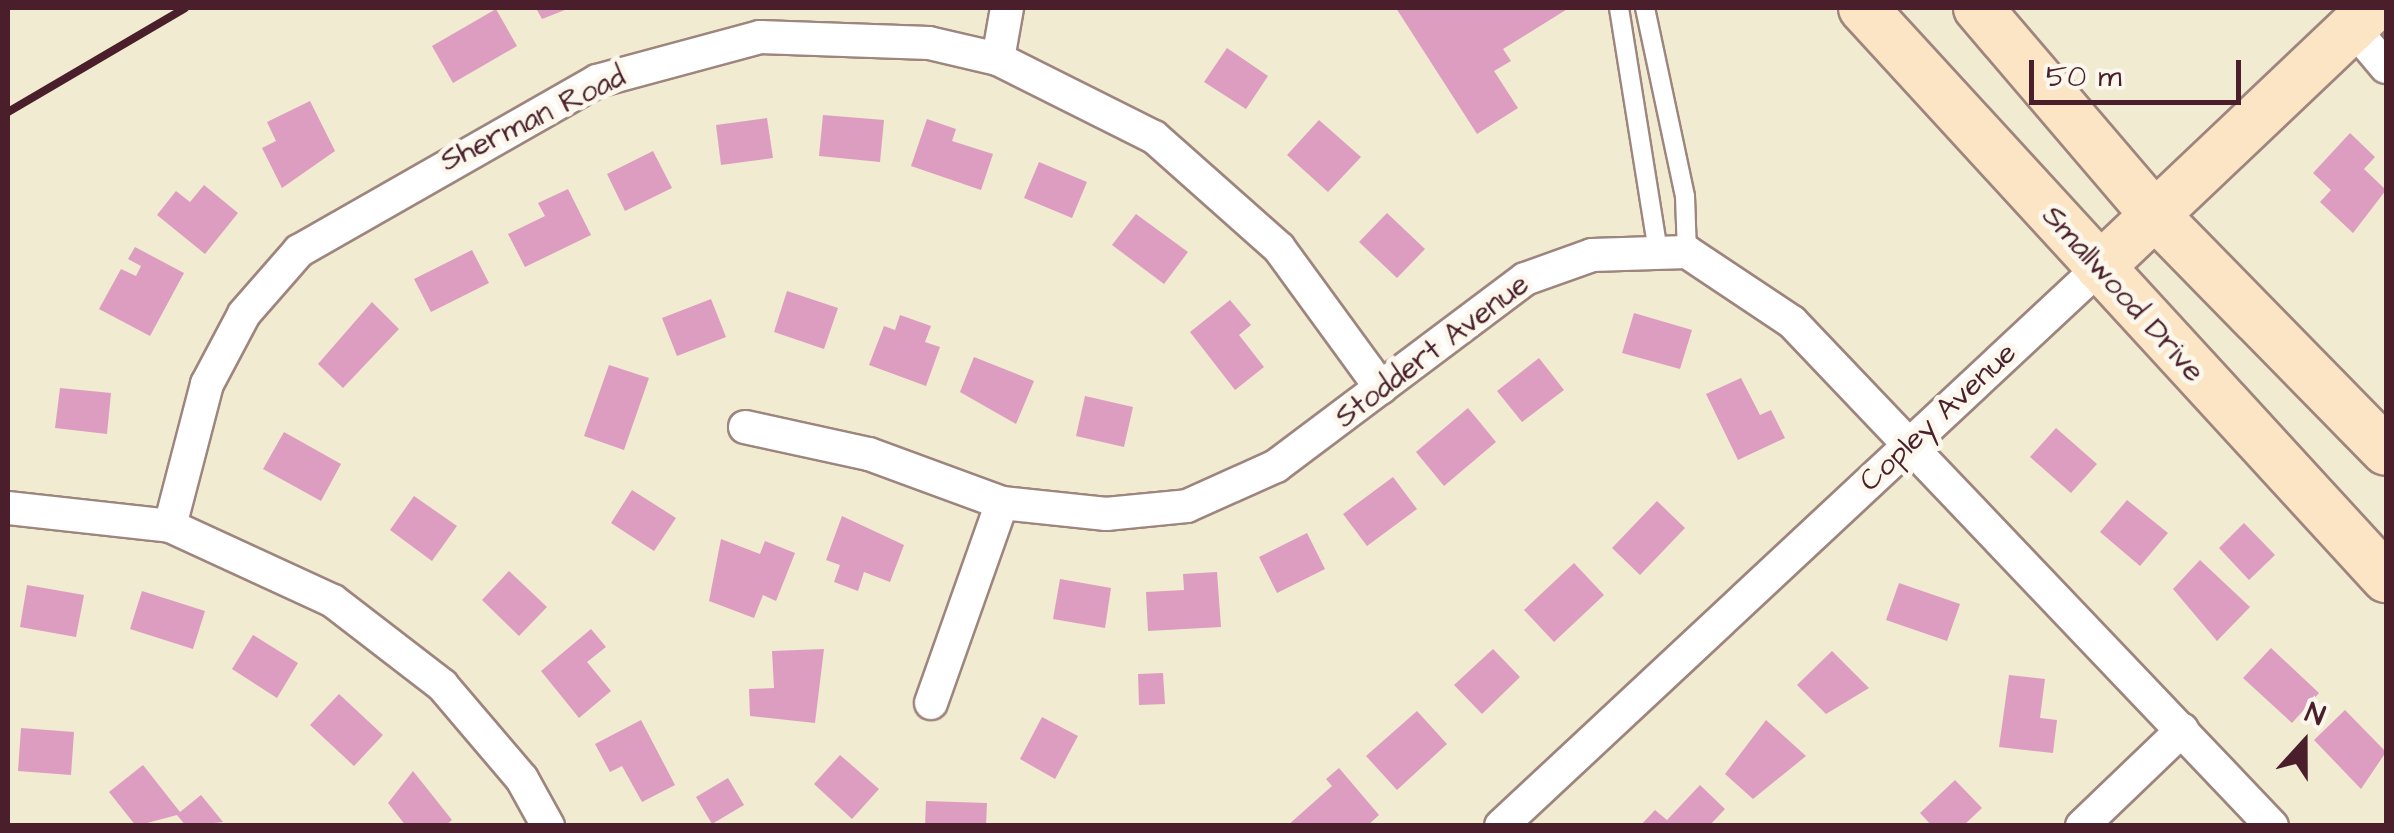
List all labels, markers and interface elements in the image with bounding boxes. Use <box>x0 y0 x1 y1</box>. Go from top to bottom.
scale bar <box>2034 40 2246 102</box>
text: 50 m <box>2046 56 2122 98</box>
street label: Sherman Road <box>435 59 631 179</box>
street label: Smallwood Drive <box>2034 198 2212 390</box>
street label: Stoddert Avenue <box>1328 266 1536 436</box>
street label: Copley Avenue <box>1852 335 2024 499</box>
north arrow <box>2254 693 2354 793</box>
text: N <box>2300 693 2330 736</box>

